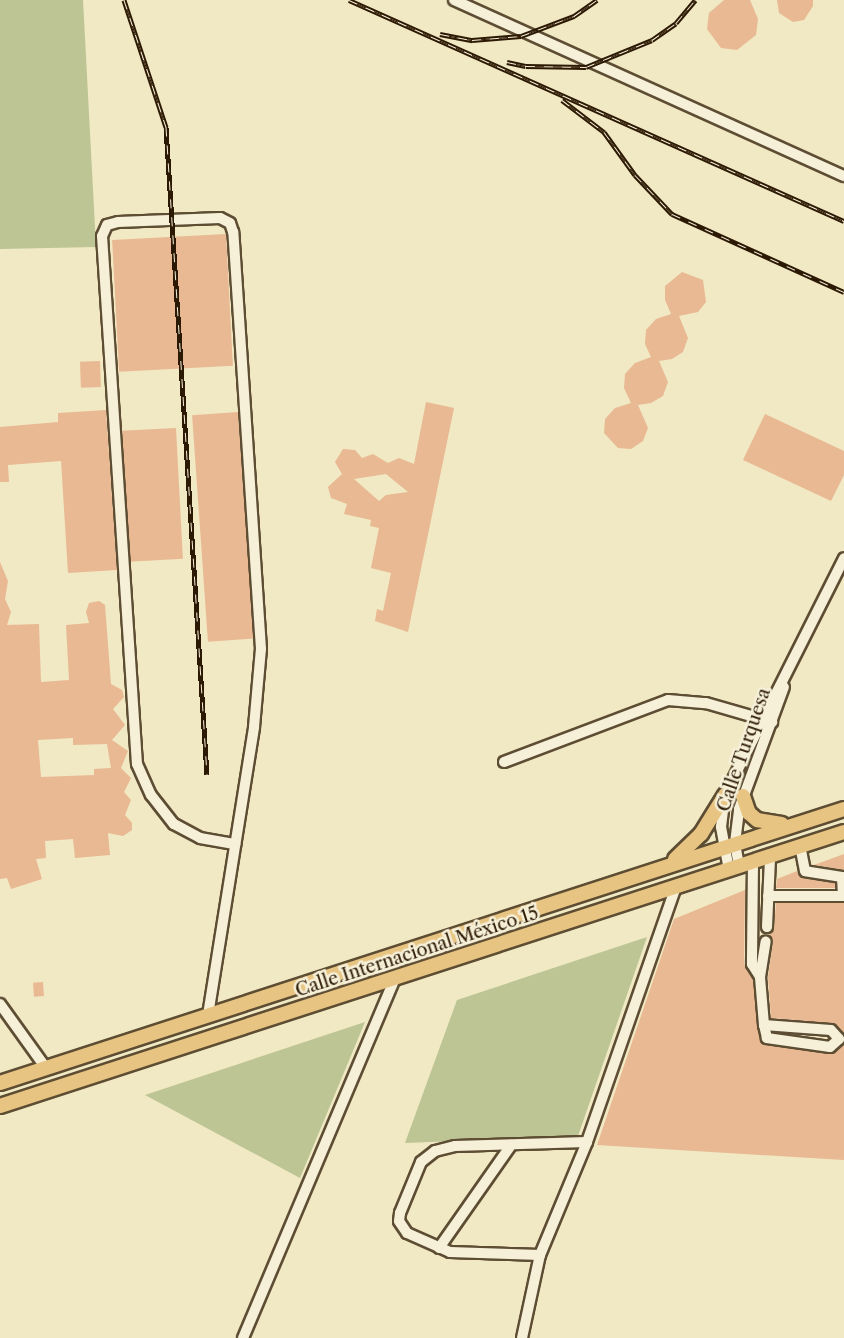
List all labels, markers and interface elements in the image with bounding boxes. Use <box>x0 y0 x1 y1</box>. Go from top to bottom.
street label: Calle Turquesa <box>713 685 775 815</box>
street label: Calle Internacional México 15 <box>293 902 541 1002</box>

